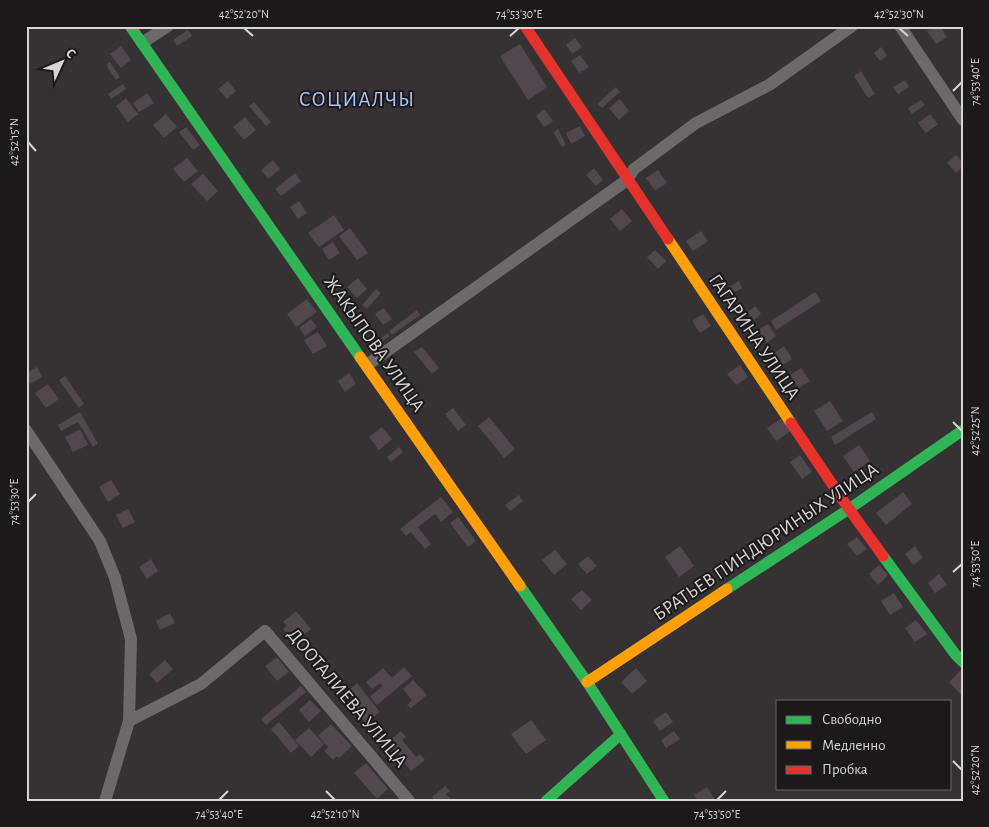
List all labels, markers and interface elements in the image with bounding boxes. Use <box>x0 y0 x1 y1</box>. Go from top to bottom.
text: 42°52'20"N <box>219 8 269 20</box>
text: 74°53'30"E <box>496 8 543 20</box>
text: 42°52'30"N <box>874 8 924 20</box>
north arrow <box>38 38 88 88</box>
text: С <box>63 46 79 61</box>
text: 74°53'40"E <box>969 58 981 106</box>
district label: СОЦИАЛЧЫ <box>299 89 415 110</box>
text: 42°52'15"N <box>8 118 20 166</box>
street label: ГАГАРИНА УЛИЦА <box>705 271 803 403</box>
street label: ЖАКЫПОВА УЛИЦА <box>320 272 428 416</box>
text: 42°52'25"N <box>969 406 981 456</box>
street label: БРАТЬЕВ ПИНДЮРИНЫХ УЛИЦА <box>650 460 882 624</box>
text: 74°53'30"E <box>8 478 20 525</box>
text: 74°53'50"E <box>969 540 981 587</box>
street label: ДООТАЛИЕВА УЛИЦА <box>283 625 411 771</box>
legend <box>776 700 952 790</box>
text: Свободно <box>822 712 882 727</box>
text: Медленно <box>822 738 886 753</box>
text: 42°52'20"N <box>969 745 981 795</box>
text: Пробка <box>822 762 868 777</box>
text: 74°53'40"E <box>195 808 243 820</box>
text: 42°52'10"N <box>310 808 360 820</box>
text: 74°53'50"E <box>694 808 741 820</box>

